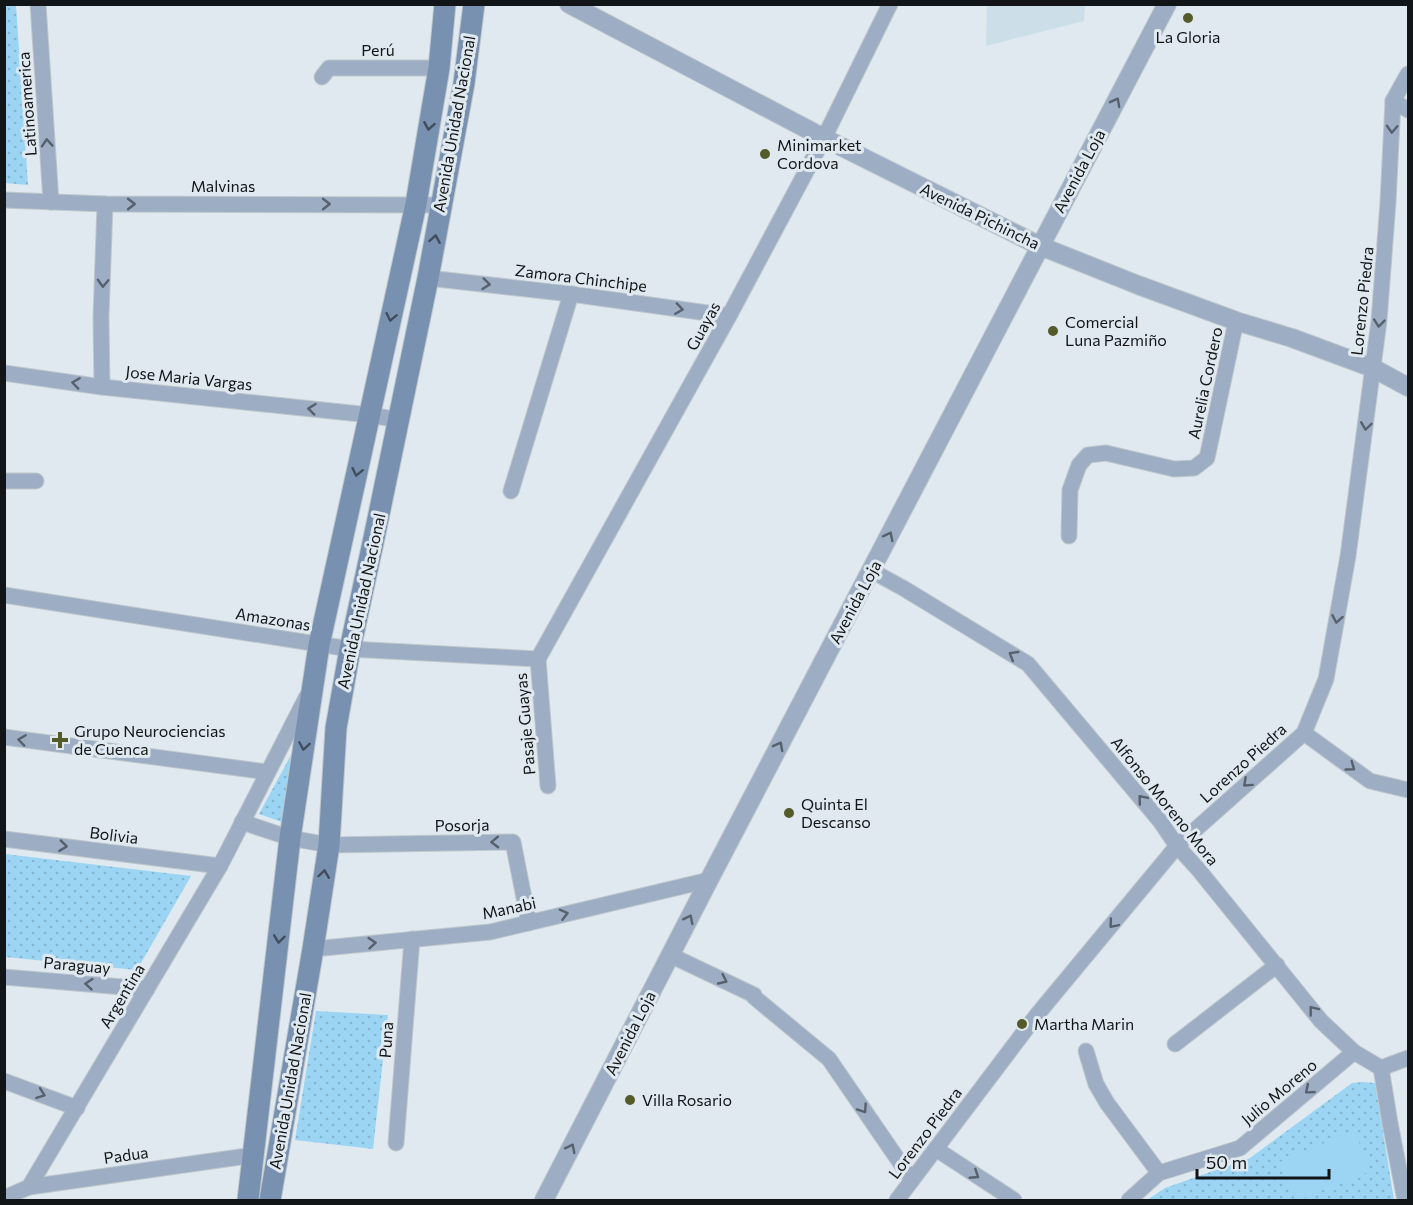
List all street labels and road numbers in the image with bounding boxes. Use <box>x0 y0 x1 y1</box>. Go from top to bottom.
street label: Avenida Unidad Nacional <box>429 34 478 214</box>
street label: Perú <box>361 40 395 59</box>
street label: Latinoamerica <box>13 51 40 157</box>
street label: Avenida Loja <box>1049 126 1109 216</box>
street label: Malvinas <box>191 176 255 195</box>
street label: Avenida Pichincha <box>917 178 1043 253</box>
street label: Lorenzo Piedra <box>1346 246 1377 356</box>
street label: Zamora Chinchipe <box>514 260 648 295</box>
street label: Guayas <box>681 298 724 353</box>
street label: Aurelia Cordero <box>1183 325 1226 441</box>
street label: Jose Maria Vargas <box>125 361 253 394</box>
street label: Avenida Unidad Nacional <box>333 511 388 691</box>
street label: Avenida Loja <box>825 557 885 647</box>
street label: Amazonas <box>234 603 312 634</box>
street label: Pasaje Guayas <box>511 672 538 776</box>
street label: Lorenzo Piedra <box>1196 719 1290 806</box>
street label: Alfonso Moreno Mora <box>1108 732 1223 869</box>
street label: Posorja <box>434 815 490 834</box>
street label: Bolivia <box>89 822 139 847</box>
street label: Manabi <box>480 893 538 922</box>
street label: Paraguay <box>43 952 111 977</box>
street label: Argentina <box>95 960 148 1031</box>
street label: Avenida Loja <box>600 988 659 1078</box>
street label: Avenida Unidad Nacional <box>265 991 314 1171</box>
street label: Puna <box>375 1021 396 1059</box>
street label: Julio Moreno <box>1237 1055 1320 1129</box>
street label: Lorenzo Piedra <box>884 1083 965 1182</box>
street label: Padua <box>102 1142 150 1167</box>

